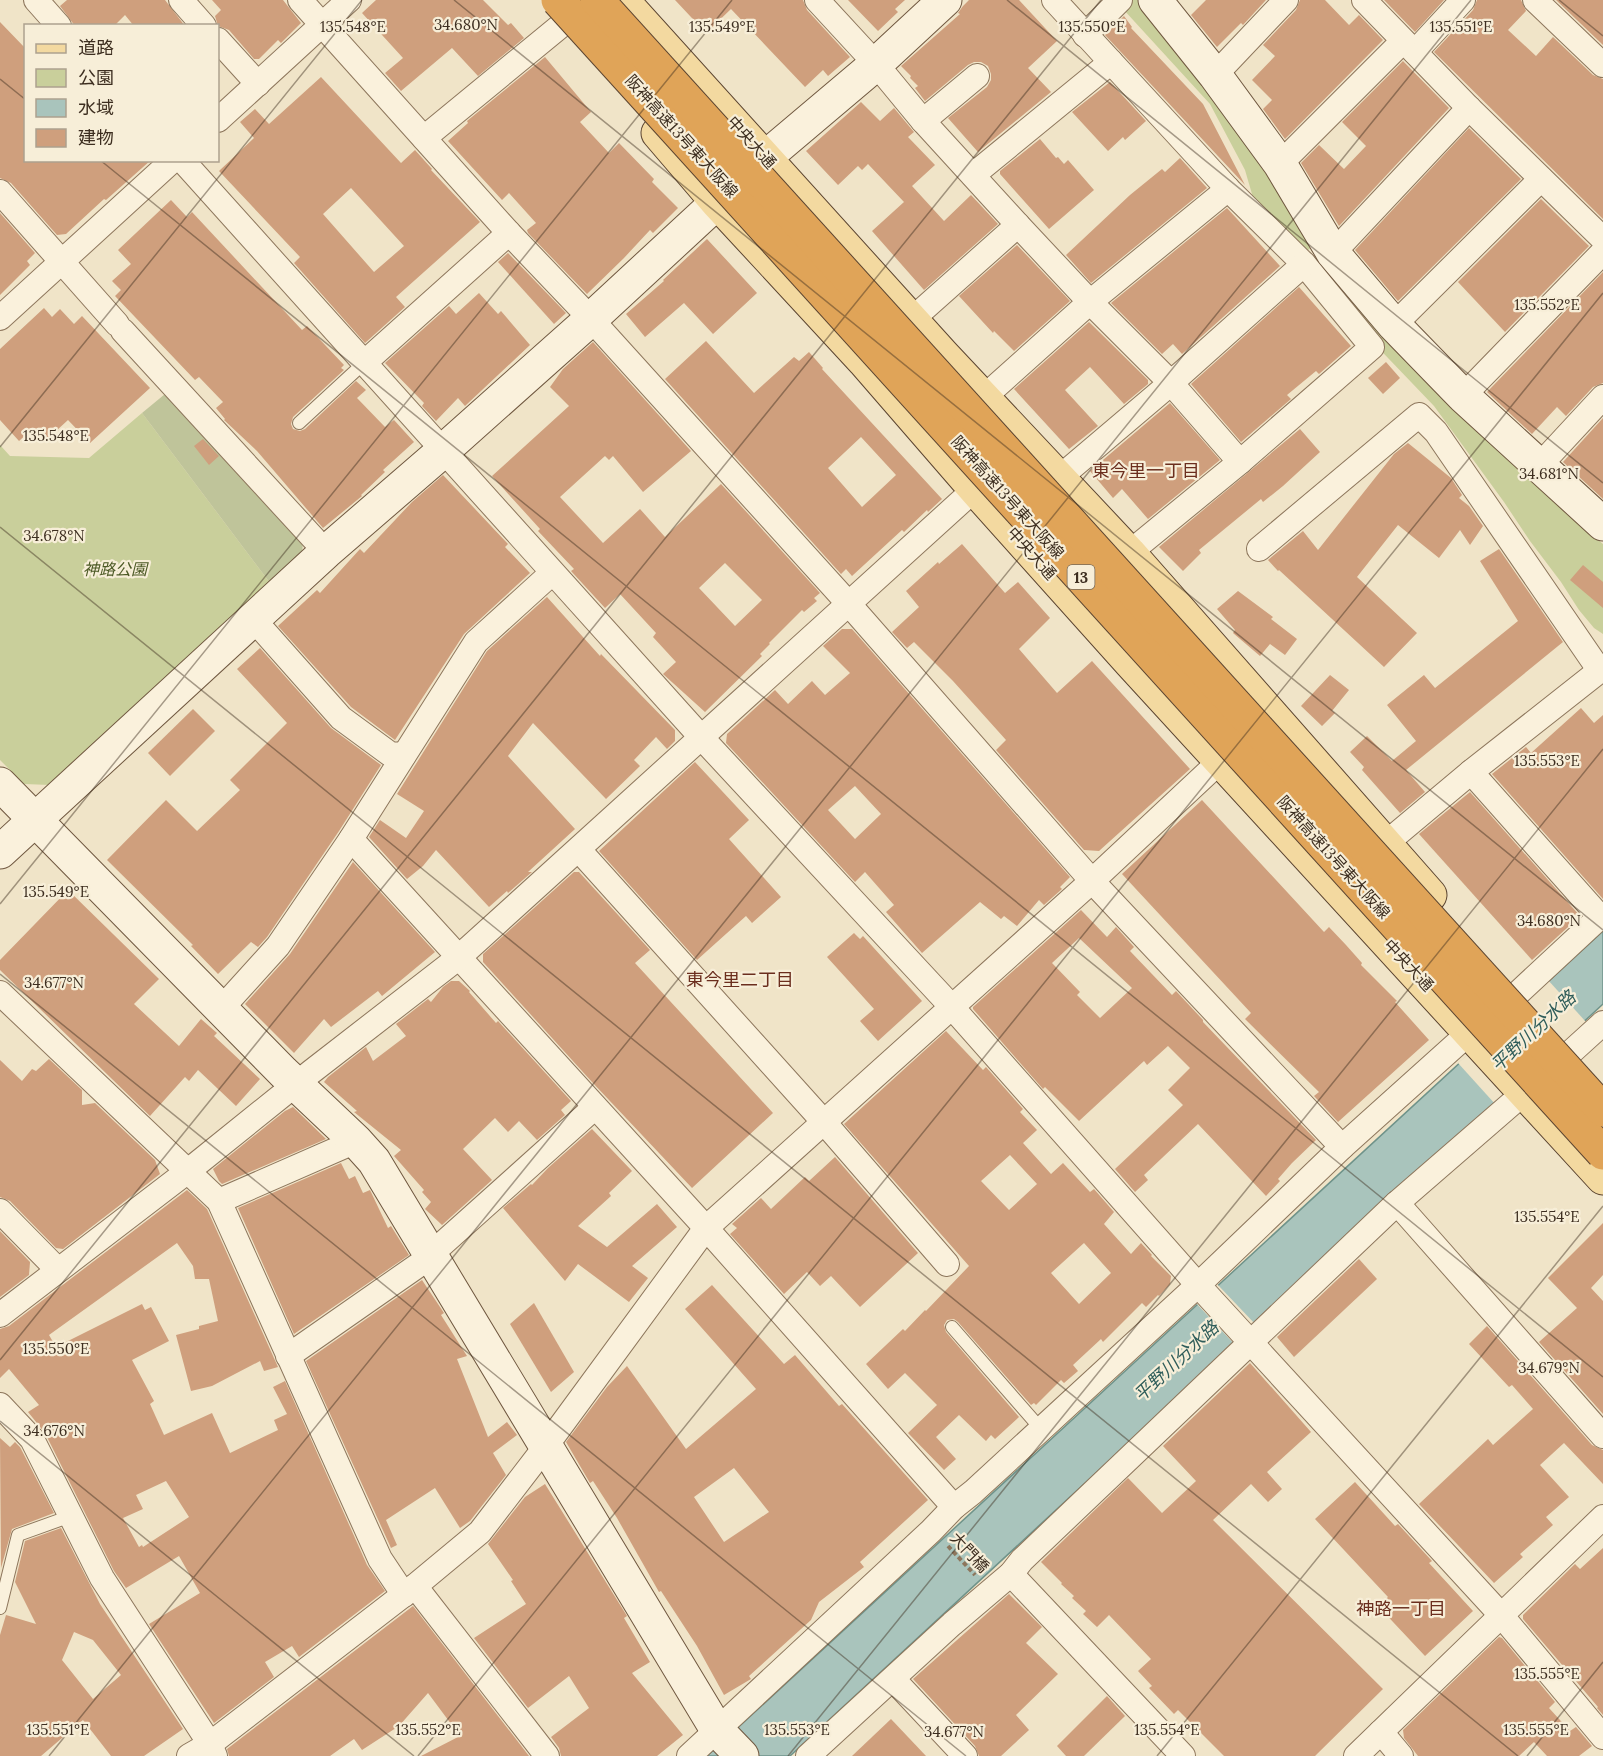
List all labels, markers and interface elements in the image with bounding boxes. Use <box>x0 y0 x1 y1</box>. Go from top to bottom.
text: 34.680°N <box>434 15 498 34</box>
text: 135.548°E <box>320 17 386 36</box>
text: 135.549°E <box>689 17 755 36</box>
text: 135.550°E <box>1059 17 1125 36</box>
text: 135.551°E <box>1430 17 1492 36</box>
legend <box>24 24 219 162</box>
text: 道路 <box>78 36 114 59</box>
text: 公園 <box>78 66 114 89</box>
street label: 阪神高速13号東大阪線 <box>621 70 743 202</box>
text: 水域 <box>78 96 114 119</box>
street label: 中央大通 <box>723 112 781 172</box>
text: 建物 <box>78 126 114 149</box>
text: 135.552°E <box>1514 295 1580 314</box>
text: 135.548°E <box>23 426 89 445</box>
street label: 阪神高速13号東大阪線 <box>947 431 1069 563</box>
district label: 東今里一丁目 <box>1092 459 1200 482</box>
text: 34.681°N <box>1519 464 1579 483</box>
street label: 中央大通 <box>1003 523 1061 583</box>
text: 34.678°N <box>23 526 85 545</box>
park label: 神路公園 <box>83 559 149 579</box>
road number: 13 <box>1068 565 1094 589</box>
text: 135.553°E <box>1514 751 1580 770</box>
street label: 阪神高速13号東大阪線 <box>1273 791 1395 923</box>
text: 135.549°E <box>23 882 89 901</box>
text: 34.680°N <box>1517 911 1581 930</box>
street label: 中央大通 <box>1380 935 1438 995</box>
district label: 東今里二丁目 <box>686 968 794 991</box>
text: 34.677°N <box>24 973 84 992</box>
water label: 平野川分水路 <box>1486 984 1582 1076</box>
text: 135.554°E <box>1514 1207 1580 1226</box>
water label: 平野川分水路 <box>1129 1314 1225 1406</box>
text: 135.550°E <box>23 1339 89 1358</box>
text: 34.679°N <box>1518 1358 1580 1377</box>
text: 34.676°N <box>23 1421 85 1440</box>
street label: 大門橋 <box>946 1528 994 1576</box>
district label: 神路一丁目 <box>1356 1597 1446 1620</box>
text: 135.555°E <box>1514 1664 1580 1683</box>
text: 135.551°E <box>27 1720 89 1739</box>
text: 135.552°E <box>395 1720 461 1739</box>
text: 135.553°E <box>764 1720 830 1739</box>
text: 135.554°E <box>1134 1720 1200 1739</box>
text: 135.555°E <box>1503 1720 1569 1739</box>
text: 34.677°N <box>924 1722 984 1741</box>

